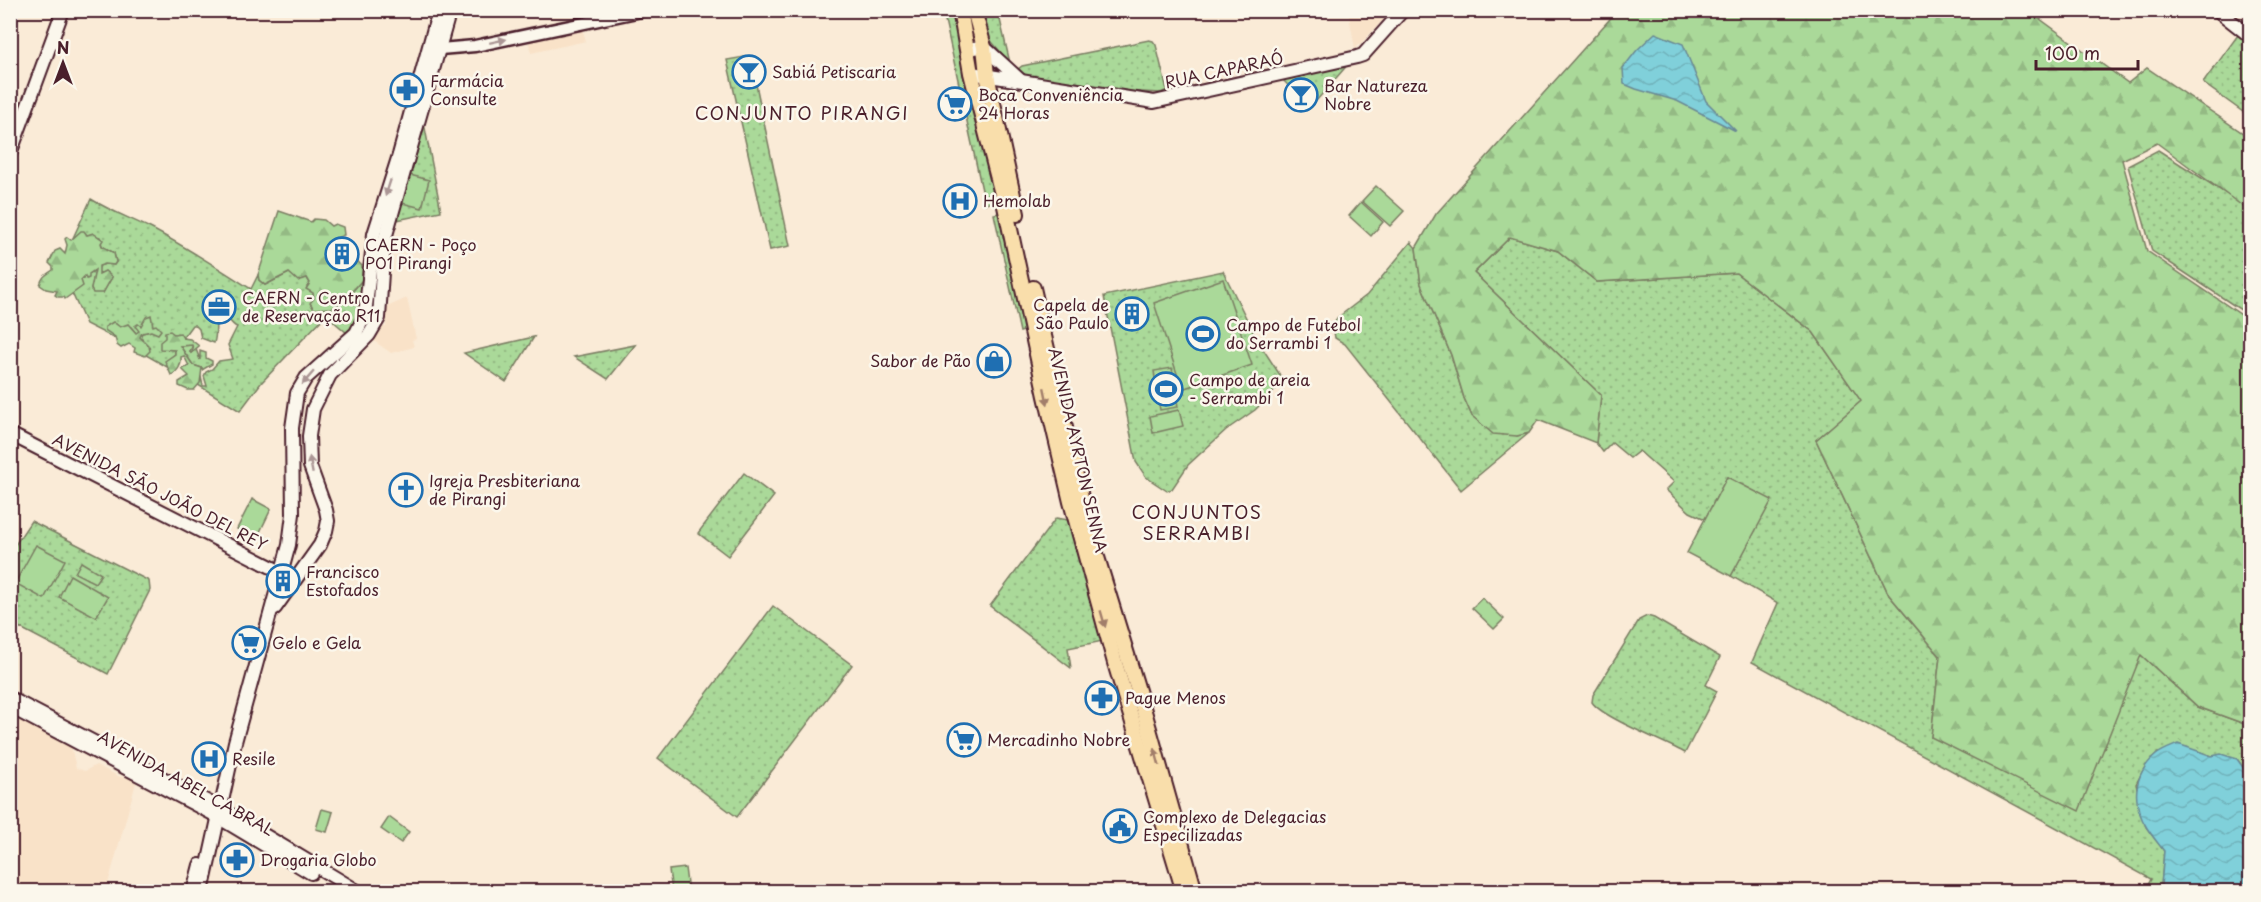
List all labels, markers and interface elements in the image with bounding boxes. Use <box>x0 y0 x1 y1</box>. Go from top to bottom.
north arrow <box>33 33 93 93</box>
scale bar <box>2036 33 2138 71</box>
text: N <box>57 35 69 59</box>
one-way arrow <box>489 36 508 45</box>
text: 100 m <box>2045 39 2100 66</box>
street label: RUA CAPARAÓ <box>1162 45 1285 93</box>
bar icon: Sabiá Petiscaria <box>731 54 767 90</box>
place label: Sabiá Petiscaria <box>772 59 896 83</box>
place label: Farmácia Consulte <box>430 68 504 110</box>
pharmacy icon: Farmácia Consulte <box>389 72 425 108</box>
place label: Bar Natureza Nobre <box>1324 73 1428 115</box>
bar icon: Bar Natureza Nobre <box>1283 77 1319 113</box>
place label: Boca Conveniência 24 Horas <box>978 82 1124 124</box>
supermarket icon: Boca Conveniência 24 Horas <box>937 86 973 122</box>
district label: CONJUNTO PIRANGI <box>695 99 909 126</box>
one-way arrow <box>383 179 393 197</box>
hospital icon: Hemolab <box>942 183 978 219</box>
place label: Hemolab <box>983 188 1051 212</box>
place label: CAERN - Poço P01 Pirangi <box>365 232 477 274</box>
building icon: CAERN - Poço P01 Pirangi <box>324 236 360 272</box>
place label: CAERN - Centro de Reservação R11 <box>242 285 380 327</box>
office icon: CAERN - Centro de Reservação R11 <box>201 289 237 325</box>
place label: Capela de São Paulo <box>1033 292 1109 334</box>
building icon: Capela de São Paulo <box>1114 296 1150 332</box>
place label: Campo de Futebol do Serrambi 1 <box>1226 312 1361 354</box>
sports icon: Campo de Futebol do Serrambi 1 <box>1185 316 1221 352</box>
shop icon: Sabor de Pão <box>976 343 1012 379</box>
street label: AVENIDA AYRTON SENNA <box>1044 345 1114 555</box>
place label: Sabor de Pão <box>870 348 971 372</box>
place label: Campo de areia - Serrambi 1 <box>1189 367 1310 409</box>
one-way arrow <box>301 370 315 385</box>
sports icon: Campo de areia - Serrambi 1 <box>1148 371 1184 407</box>
one-way arrow <box>1042 387 1051 406</box>
street label: AVENIDA SÃO JOÃO DEL REY <box>49 426 272 556</box>
one-way arrow <box>306 456 315 475</box>
place label: Igreja Presbiteriana de Pirangi <box>429 468 580 510</box>
church icon: Igreja Presbiteriana de Pirangi <box>388 472 424 508</box>
district label: CONJUNTOS SERRAMBI <box>1132 498 1262 546</box>
place label: Francisco Estofados <box>306 559 379 601</box>
building icon: Francisco Estofados <box>265 563 301 599</box>
one-way arrow <box>1099 610 1109 628</box>
supermarket icon: Gelo e Gela <box>231 625 267 661</box>
place label: Gelo e Gela <box>272 630 361 654</box>
pharmacy icon: Pague Menos <box>1084 680 1120 716</box>
place label: Pague Menos <box>1125 685 1226 709</box>
supermarket icon: Mercadinho Nobre <box>946 722 982 758</box>
street label: AVENIDA ABEL CABRAL <box>94 724 279 841</box>
place label: Mercadinho Nobre <box>987 727 1131 751</box>
hospital icon: Resile <box>191 741 227 777</box>
place label: Resile <box>232 746 276 770</box>
one-way arrow <box>1151 748 1161 766</box>
place label: Complexo de Delegacias Especilizadas <box>1143 804 1326 846</box>
public building icon: Complexo de Delegacias Especilizadas <box>1102 808 1138 844</box>
pharmacy icon: Drogaria Globo <box>219 842 255 878</box>
place label: Drogaria Globo <box>260 847 377 871</box>

